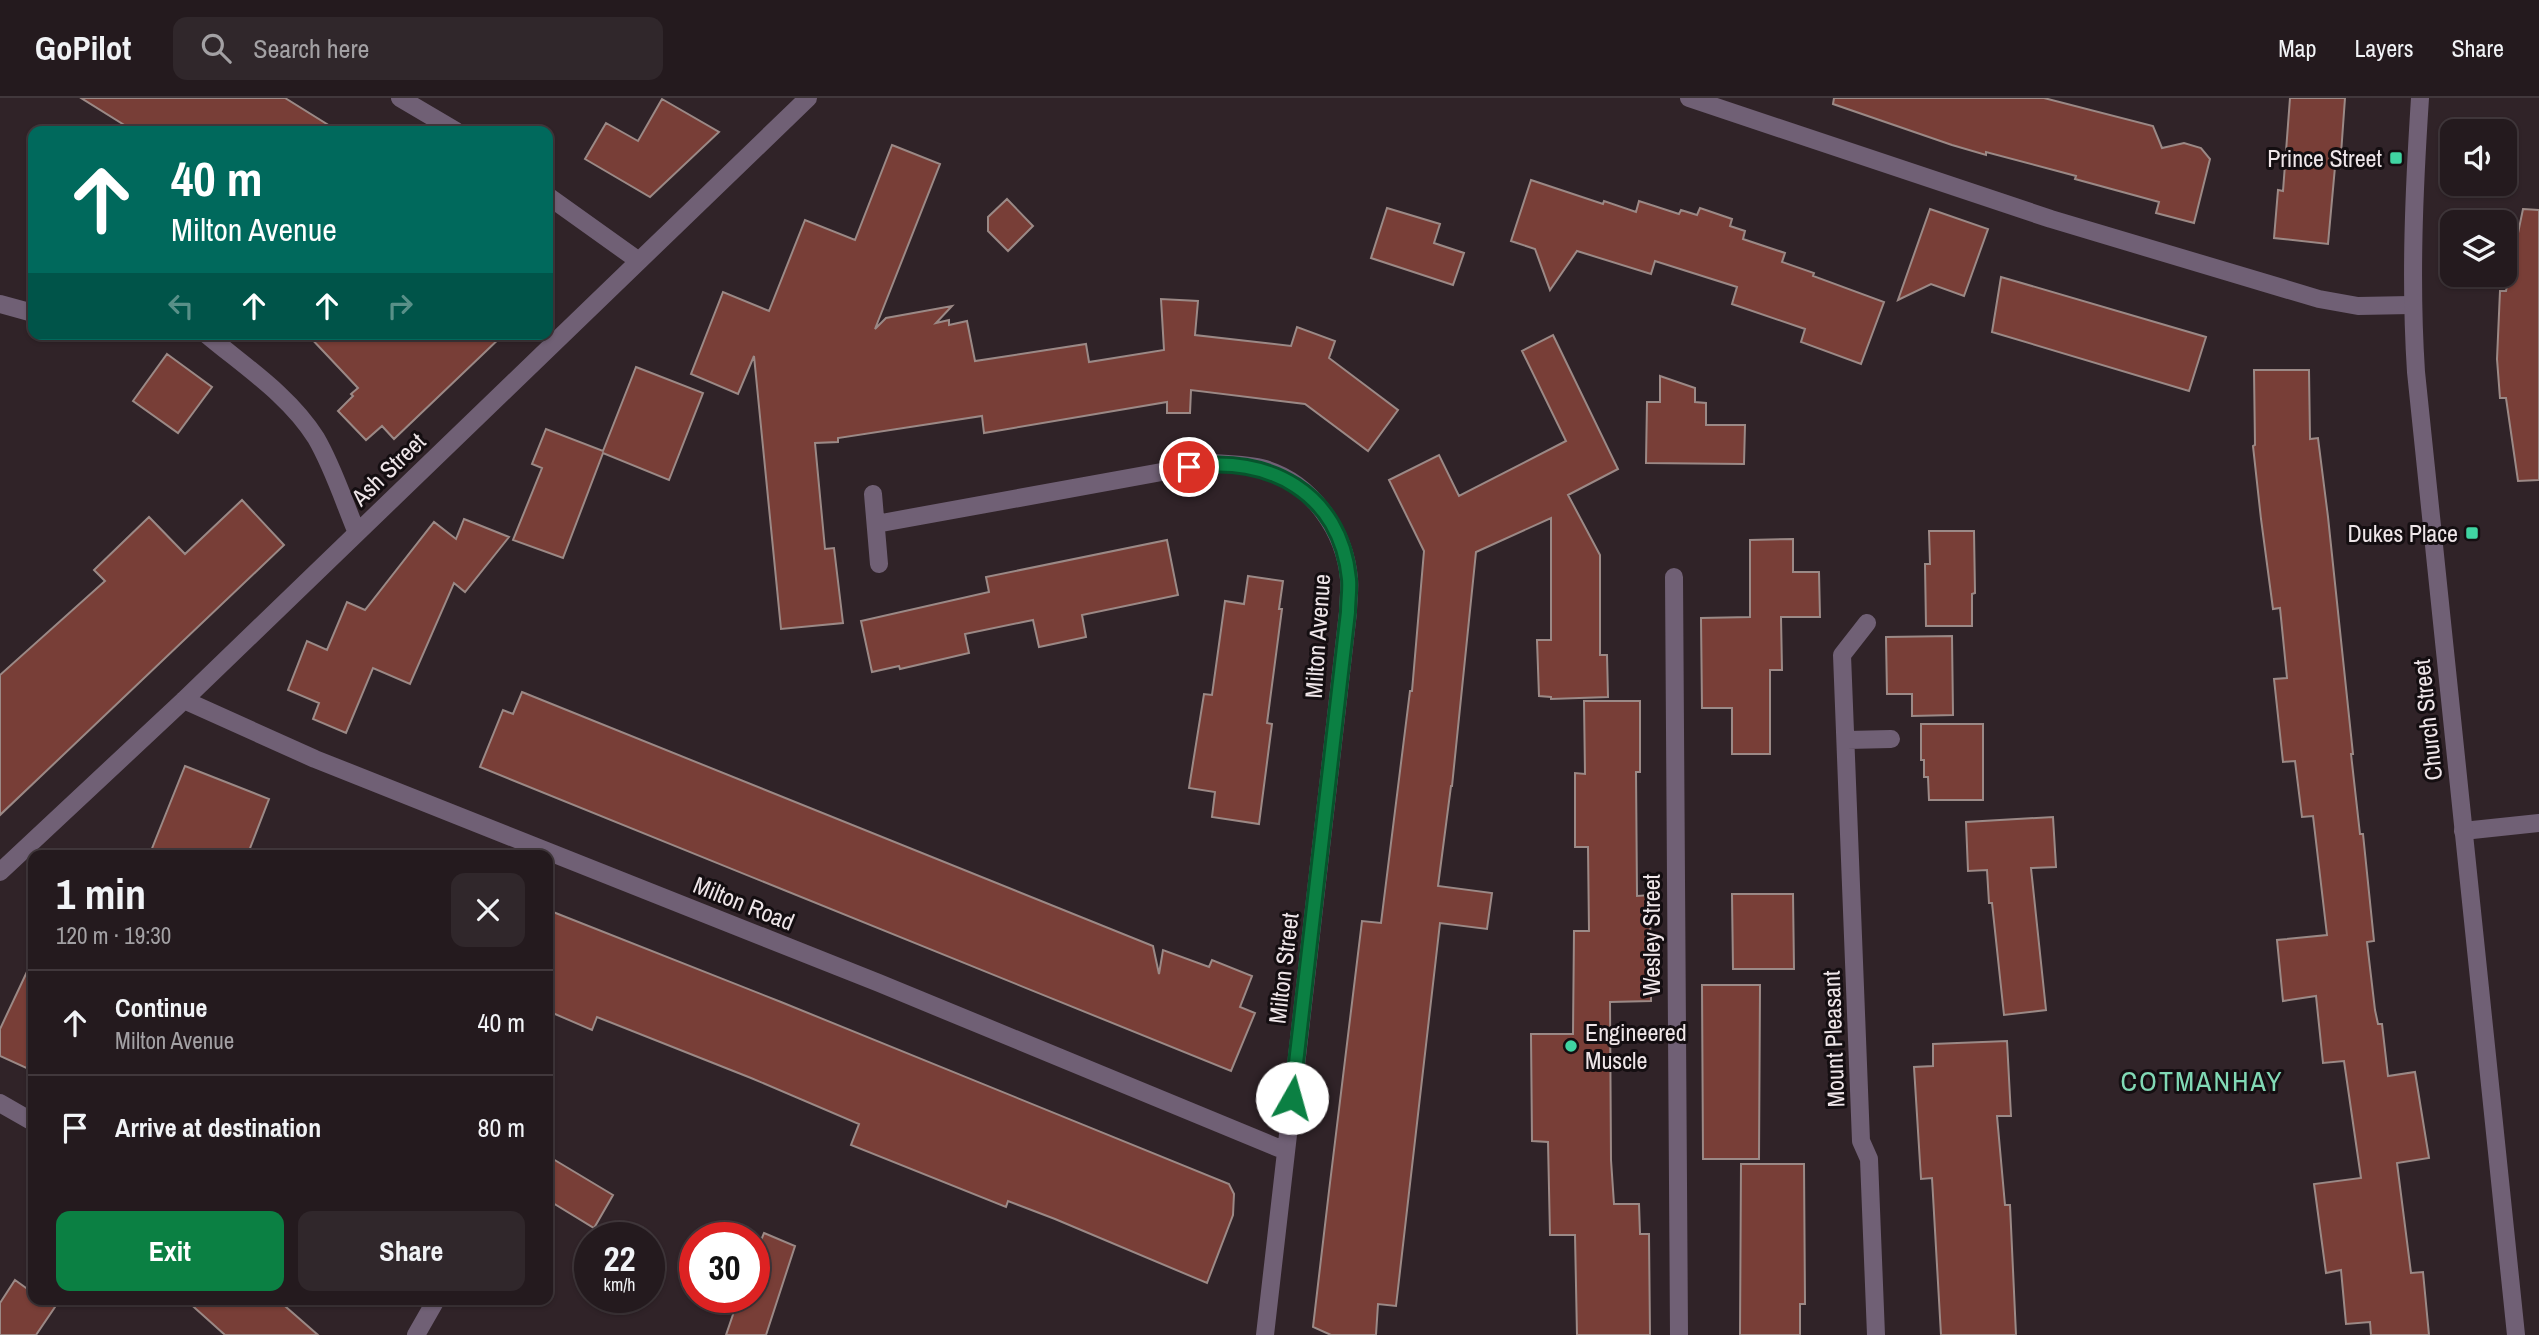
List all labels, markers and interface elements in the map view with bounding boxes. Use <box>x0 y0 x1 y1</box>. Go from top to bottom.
search box <box>173 17 663 80</box>
text: GoPilot <box>35 26 131 70</box>
icon: search <box>197 29 235 67</box>
text: Search here <box>253 31 369 66</box>
text: Map <box>2278 32 2316 64</box>
text: Layers <box>2354 32 2413 64</box>
text: Share <box>2451 32 2504 64</box>
map controls <box>2440 119 2517 287</box>
button: sound <box>2440 119 2517 196</box>
place label: Prince Street <box>2267 142 2383 174</box>
text: 40 m <box>171 145 263 211</box>
marker: Prince Street <box>2388 150 2404 166</box>
icon: ahead <box>56 154 147 245</box>
text: Milton Avenue <box>171 208 337 251</box>
button: layers <box>2440 210 2517 287</box>
icon: left <box>162 287 200 325</box>
icon: ahead <box>235 287 273 325</box>
icon: ahead <box>308 287 346 325</box>
icon: right <box>381 287 419 325</box>
street label: Ash Street <box>343 425 433 513</box>
pin <box>1159 437 1219 497</box>
icon: arrive <box>1170 448 1208 486</box>
place label: Dukes Place <box>2348 517 2458 549</box>
marker: Dukes Place <box>2464 525 2480 541</box>
street label: Milton Avenue <box>1297 573 1337 699</box>
street label: Church Street <box>2405 657 2449 782</box>
text: 1 min <box>56 866 146 922</box>
street label: Milton Road <box>689 868 799 938</box>
button: close <box>451 873 525 947</box>
street label: Wesley Street <box>1635 873 1667 996</box>
street label: Milton Street <box>1260 910 1306 1025</box>
text: 120 m · 19:30 <box>56 920 171 951</box>
street label: Mount Pleasant <box>1815 970 1851 1108</box>
text: Continue <box>115 990 207 1025</box>
icon: ahead <box>56 1004 94 1042</box>
text: 40 m <box>478 1005 525 1040</box>
place label: Engineered Muscle <box>1585 1016 1687 1076</box>
text: Milton Avenue <box>115 1025 234 1056</box>
marker: Engineered Muscle <box>1563 1038 1579 1054</box>
position arrow <box>1255 1061 1329 1135</box>
district label: COTMANHAY <box>2120 1062 2284 1100</box>
icon: arrive <box>56 1109 94 1147</box>
text: Arrive at destination <box>115 1110 321 1145</box>
text: 80 m <box>478 1110 525 1145</box>
button: Exit <box>56 1211 284 1291</box>
button: Share <box>298 1211 525 1291</box>
speed limit sign: 30 <box>679 1222 770 1313</box>
text: 22 <box>604 1235 635 1282</box>
text: km/h <box>604 1272 636 1297</box>

